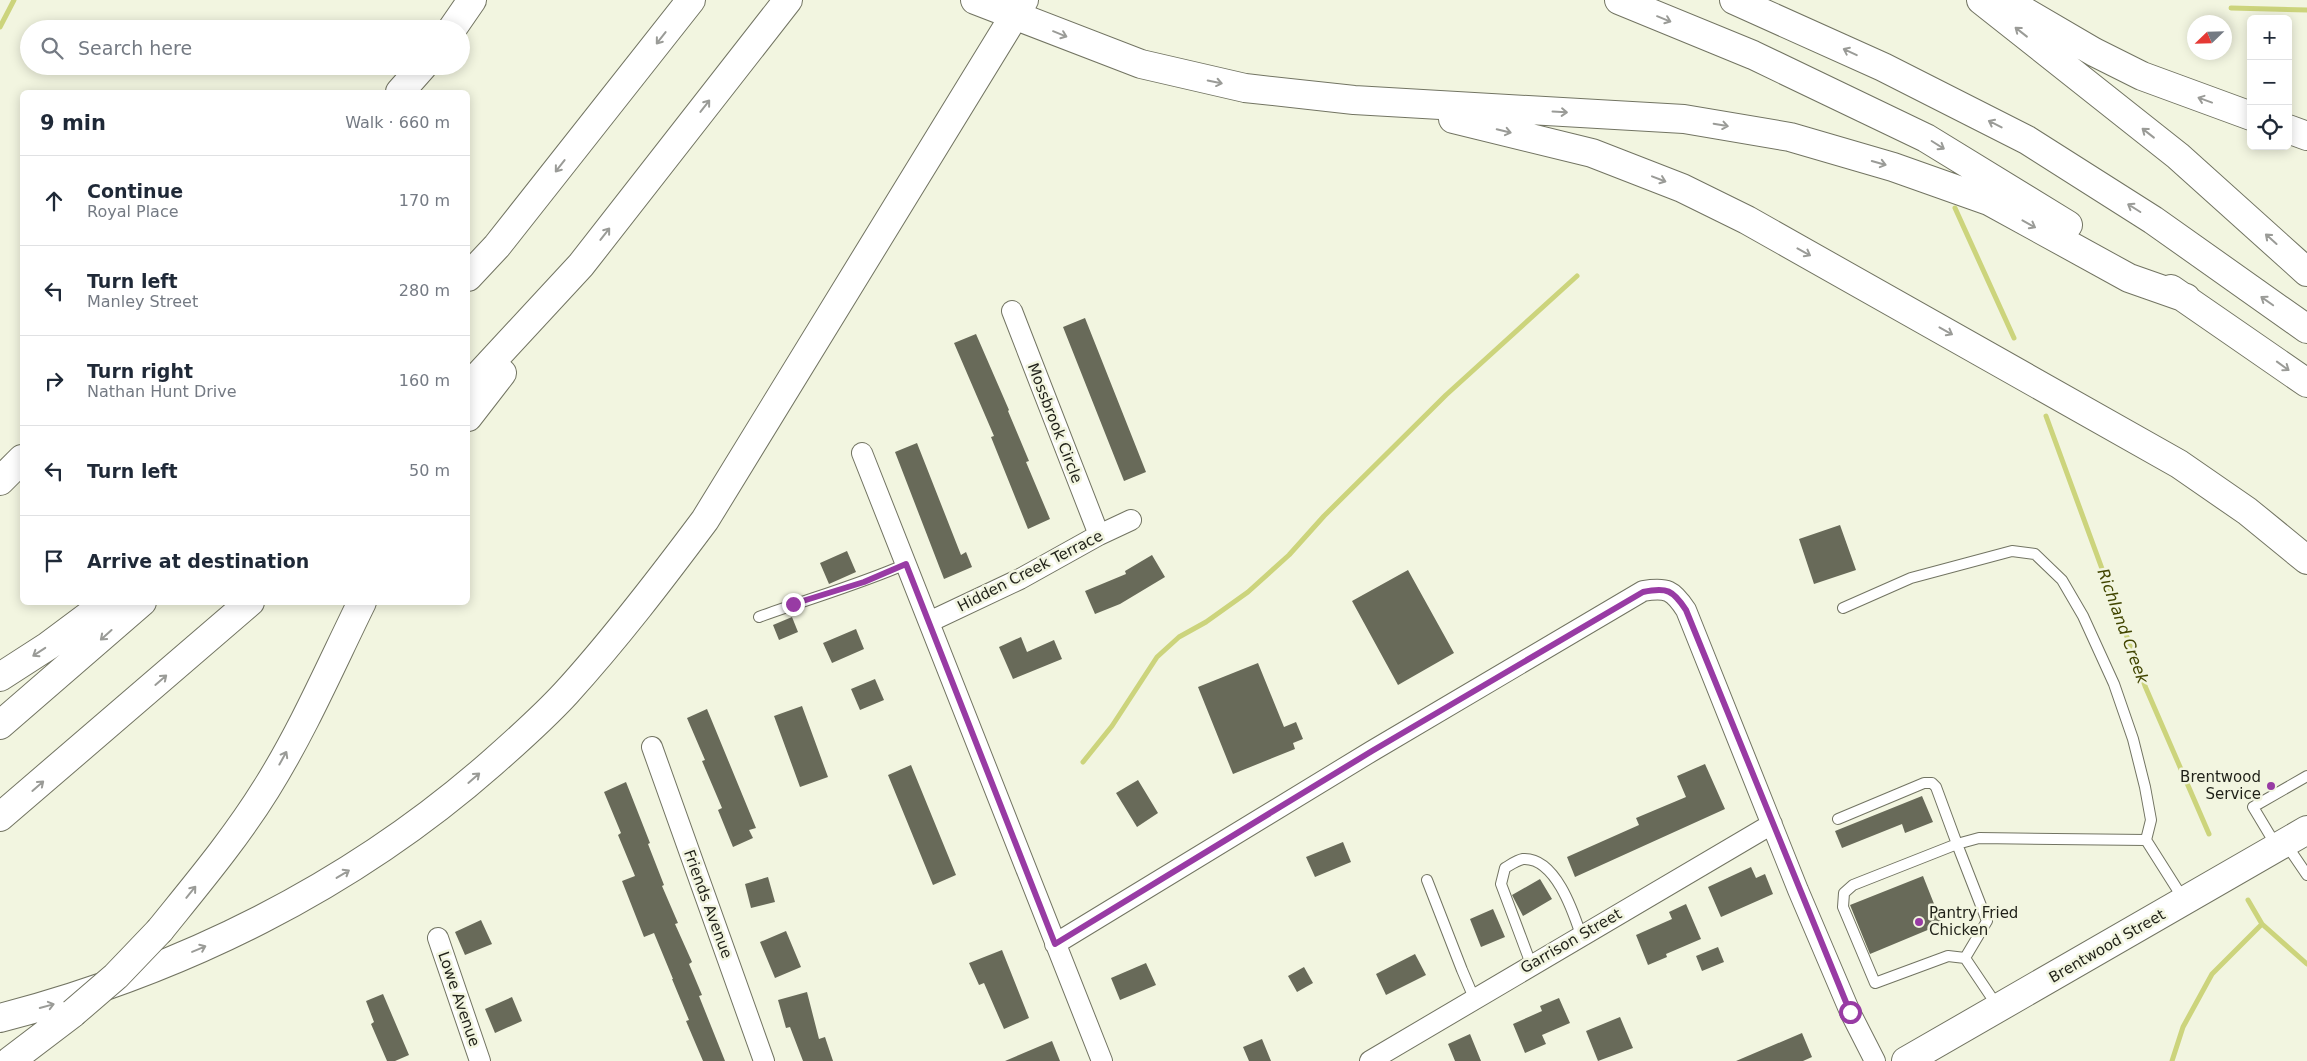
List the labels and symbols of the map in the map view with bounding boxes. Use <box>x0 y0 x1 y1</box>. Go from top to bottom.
one-way arrow <box>1656 14 1671 24</box>
north arrow <box>2187 15 2232 60</box>
one-way arrow <box>2015 26 2028 37</box>
one-way arrow <box>1052 30 1067 39</box>
one-way arrow <box>656 31 666 45</box>
one-way arrow <box>1843 46 1858 56</box>
one-way arrow <box>1206 78 1222 87</box>
one-way arrow <box>2198 95 2213 104</box>
one-way arrow <box>700 100 711 113</box>
one-way arrow <box>1551 107 1567 116</box>
one-way arrow <box>1988 119 2003 128</box>
one-way arrow <box>1713 121 1729 131</box>
one-way arrow <box>1496 127 1512 136</box>
one-way arrow <box>2142 127 2155 138</box>
one-way arrow <box>1931 141 1945 151</box>
one-way arrow <box>1871 158 1887 168</box>
one-way arrow <box>555 159 566 172</box>
one-way arrow <box>1651 175 1666 185</box>
one-way arrow <box>2128 202 2142 212</box>
one-way arrow <box>2022 219 2036 229</box>
one-way arrow <box>600 228 611 241</box>
one-way arrow <box>2264 234 2277 245</box>
one-way arrow <box>1796 248 1811 257</box>
one-way arrow <box>2260 296 2274 306</box>
one-way arrow <box>1938 327 1953 337</box>
street label: Mossbrook Circle <box>1024 360 1086 486</box>
one-way arrow <box>2276 361 2290 371</box>
street label: Hidden Creek Terrace <box>954 526 1106 616</box>
water label: Richland Creek <box>2093 566 2153 687</box>
route end <box>782 593 805 616</box>
one-way arrow <box>99 629 112 641</box>
one-way arrow <box>32 647 46 657</box>
one-way arrow <box>154 674 167 686</box>
one-way arrow <box>278 751 288 766</box>
place label: Brentwood Service <box>2180 768 2261 803</box>
one-way arrow <box>468 773 481 784</box>
one-way arrow <box>31 780 44 792</box>
marker: Brentwood Service <box>2265 780 2277 792</box>
street label: Friends Avenue <box>680 847 736 961</box>
one-way arrow <box>336 869 350 879</box>
one-way arrow <box>185 886 196 899</box>
place label: Pantry Fried Chicken <box>1929 904 2018 939</box>
street label: Garrison Street <box>1517 905 1625 977</box>
street label: Brentwood Street <box>2046 905 2168 987</box>
marker: Pantry Fried Chicken <box>1913 916 1925 928</box>
one-way arrow <box>191 944 206 954</box>
street label: Lowe Avenue <box>434 949 484 1049</box>
one-way arrow <box>39 1001 55 1010</box>
route start <box>1839 1001 1862 1024</box>

